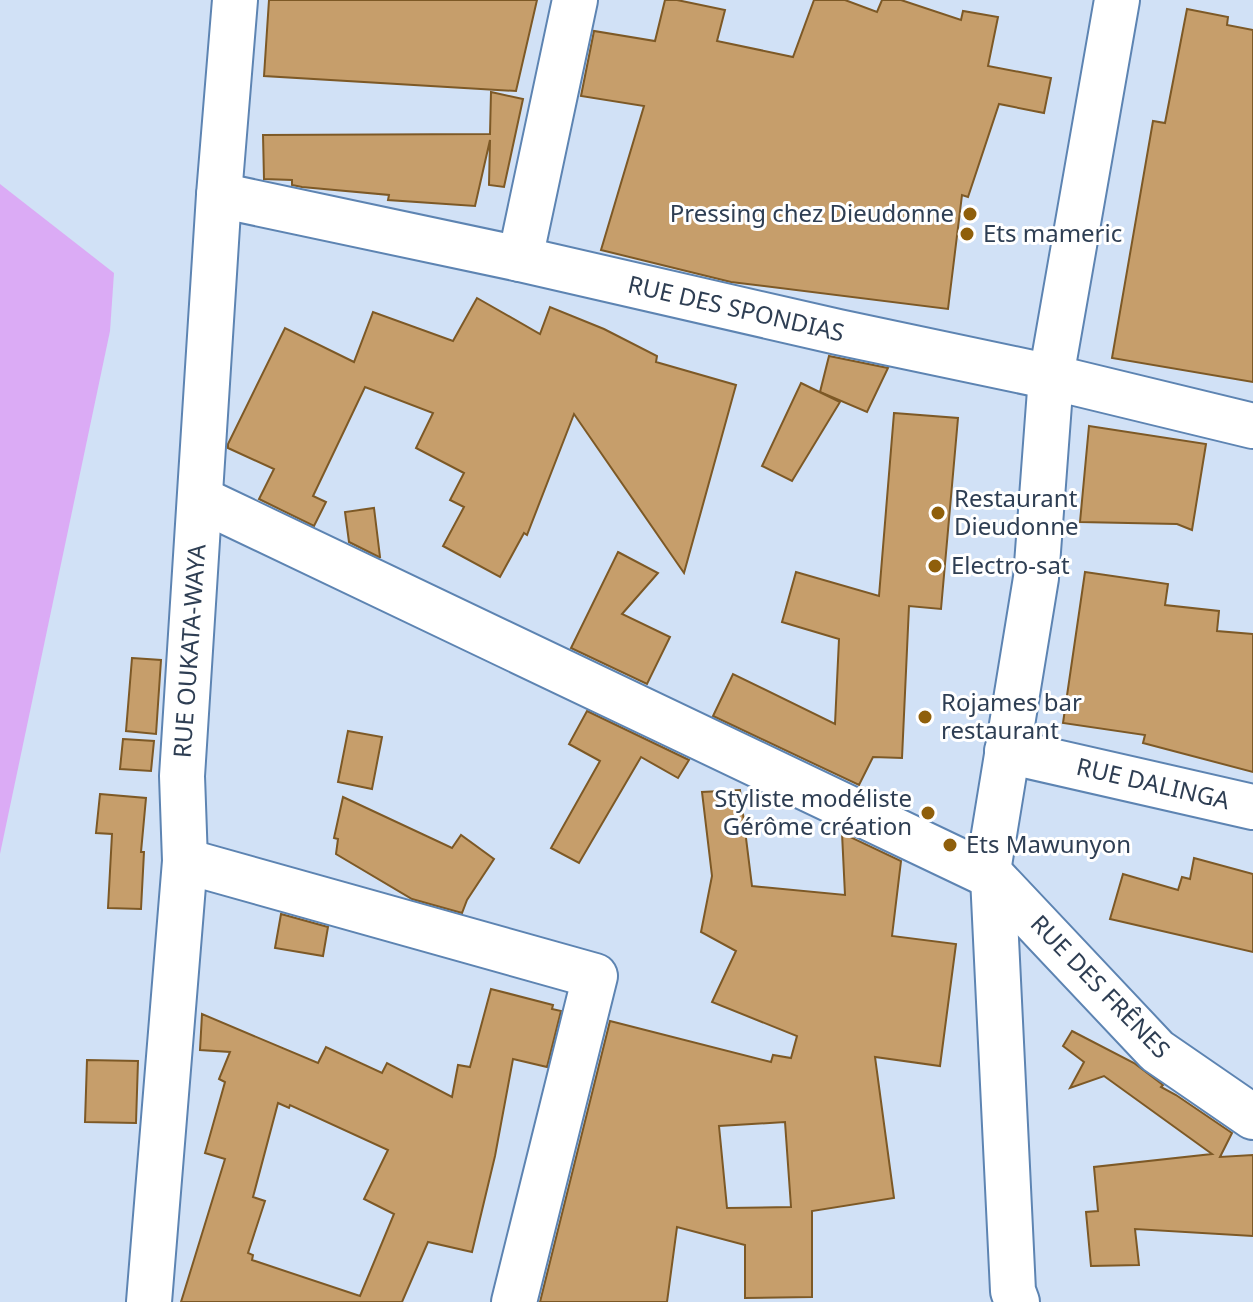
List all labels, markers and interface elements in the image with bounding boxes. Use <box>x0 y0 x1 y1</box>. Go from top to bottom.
place label: Pressing chez Dieudonne <box>670 196 954 229</box>
marker: Pressing chez Dieudonne <box>961 205 979 223</box>
place label: Ets mameric <box>983 216 1122 249</box>
marker: Ets mameric <box>958 225 976 243</box>
street label: RUE DES SPONDIAS <box>625 267 848 348</box>
place label: Restaurant Dieudonne <box>954 481 1079 542</box>
marker: Restaurant Dieudonne <box>929 504 947 522</box>
street label: RUE OUKATA-WAYA <box>165 542 212 759</box>
place label: Electro-sat <box>951 548 1070 581</box>
marker: Electro-sat <box>926 557 944 575</box>
place label: Rojames bar restaurant <box>941 685 1082 746</box>
marker: Rojames bar restaurant <box>916 708 934 726</box>
street label: RUE DALINGA <box>1074 749 1234 816</box>
place label: Styliste modéliste Gérôme création <box>714 781 912 842</box>
marker: Styliste modéliste Gérôme création <box>919 804 937 822</box>
place label: Ets Mawunyon <box>966 827 1131 860</box>
marker: Ets Mawunyon <box>941 836 959 854</box>
street label: RUE DES FRÊNES <box>1024 907 1178 1065</box>

